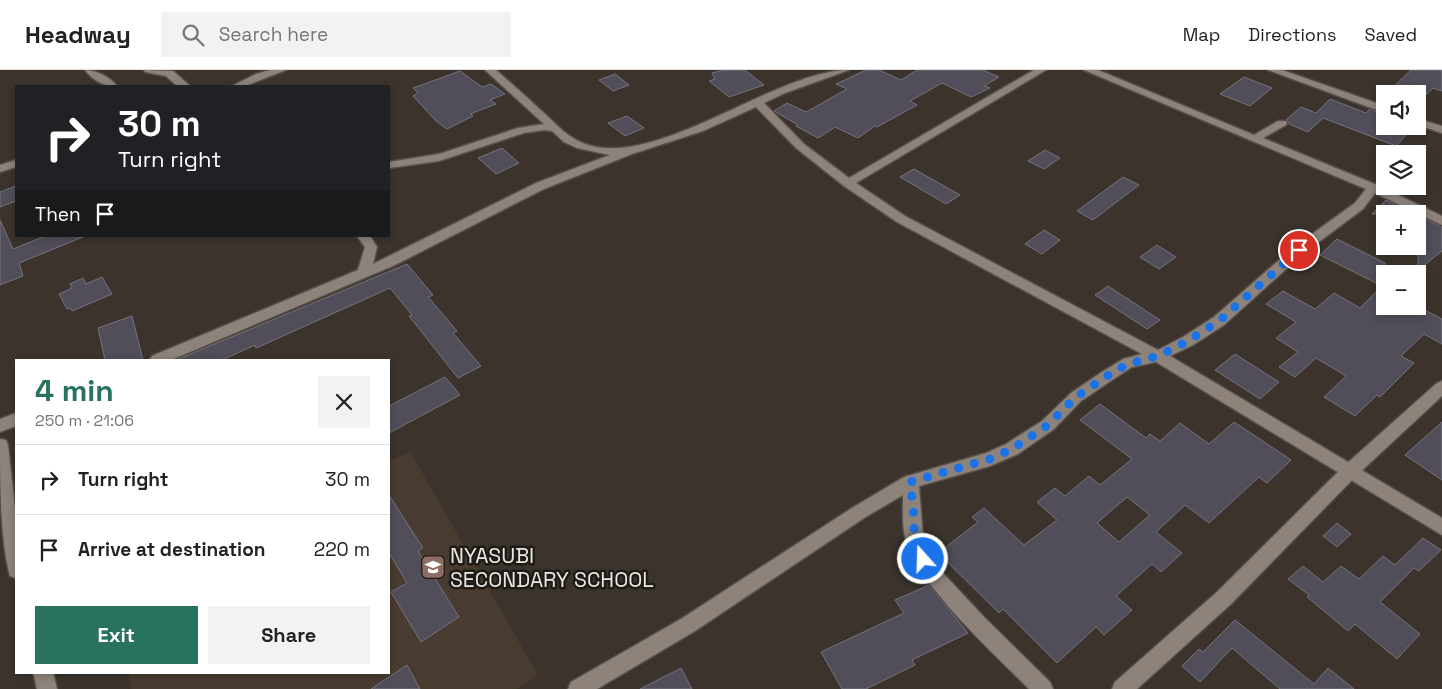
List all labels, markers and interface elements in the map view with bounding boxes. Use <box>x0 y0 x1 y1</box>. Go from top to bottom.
search box <box>161 12 511 57</box>
text: Headway <box>25 19 131 50</box>
icon: search <box>179 21 207 49</box>
text: Search here <box>219 22 328 47</box>
text: Map <box>1183 23 1220 46</box>
text: Directions <box>1248 23 1337 46</box>
text: Saved <box>1365 23 1417 46</box>
map controls <box>1376 85 1426 315</box>
button: sound <box>1376 85 1426 135</box>
text: 30 m <box>118 102 201 146</box>
icon: right <box>35 105 100 170</box>
text: Turn right <box>118 145 221 173</box>
button: layers <box>1376 145 1426 195</box>
icon: arrive <box>91 200 119 228</box>
text: Then <box>35 202 81 227</box>
button: + <box>1376 205 1426 255</box>
pin <box>1278 229 1320 271</box>
icon: arrive <box>1285 236 1313 264</box>
button: − <box>1376 265 1426 315</box>
text: 4 min <box>35 371 114 410</box>
button: close <box>318 376 370 428</box>
text: 250 m · 21:06 <box>35 410 134 431</box>
icon: right <box>35 466 63 494</box>
text: Turn right <box>78 467 168 492</box>
text: 30 m <box>325 467 370 492</box>
position arrow <box>896 532 948 584</box>
icon: arrive <box>35 536 63 564</box>
text: Arrive at destination <box>78 537 266 562</box>
text: 220 m <box>314 537 370 562</box>
place label: NYASUBI SECONDARY SCHOOL <box>450 542 654 593</box>
school or university icon: NYASUBI SECONDARY SCHOOL <box>420 554 446 580</box>
button: Exit <box>35 606 198 664</box>
button: Share <box>208 606 370 664</box>

